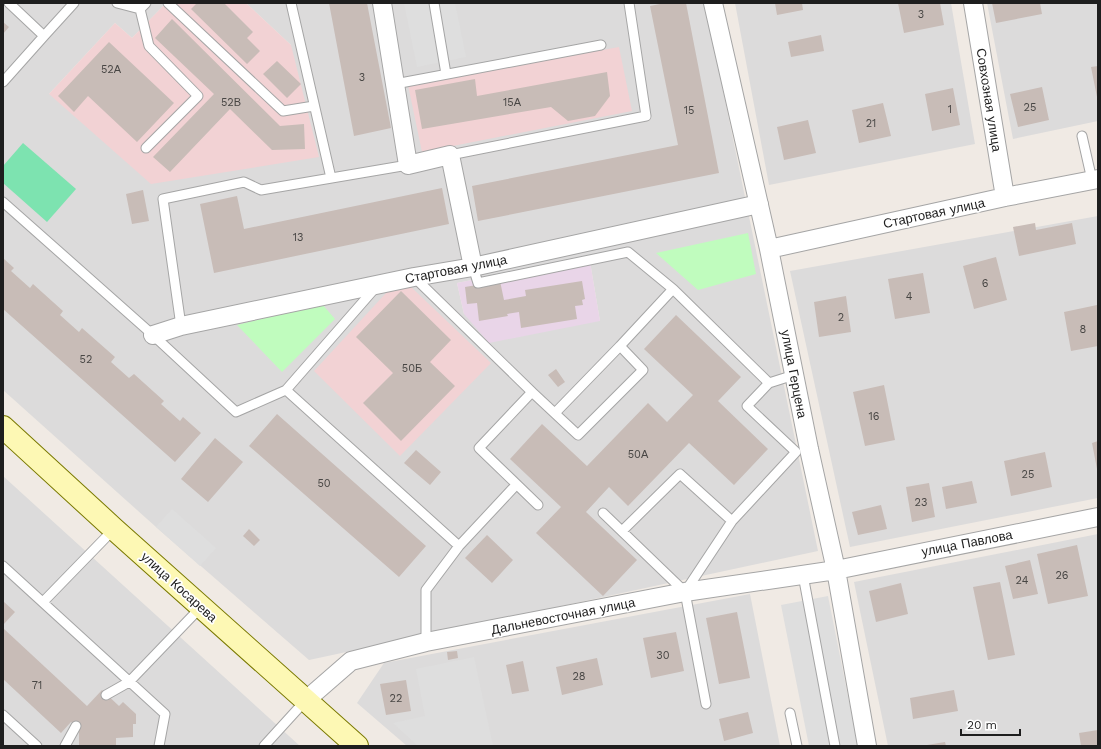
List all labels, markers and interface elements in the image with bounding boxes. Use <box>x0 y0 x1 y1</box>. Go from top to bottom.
house number: 3 <box>918 8 924 21</box>
street label: Совхозная улица <box>973 47 1005 154</box>
house number: 52А <box>101 63 122 76</box>
house number: 3 <box>359 71 365 84</box>
house number: 52В <box>221 96 241 109</box>
house number: 15А <box>503 96 522 109</box>
house number: 25 <box>1024 101 1036 114</box>
house number: 1 <box>948 103 952 116</box>
house number: 15 <box>684 104 694 117</box>
house number: 21 <box>866 117 876 130</box>
street label: Стартовая улица <box>882 195 987 231</box>
house number: 13 <box>293 231 303 244</box>
street label: Стартовая улица <box>404 252 509 286</box>
house number: 6 <box>982 277 989 290</box>
house number: 4 <box>906 290 913 303</box>
house number: 2 <box>838 311 844 324</box>
house number: 8 <box>1080 323 1087 336</box>
street label: улица Герцена <box>778 329 810 420</box>
house number: 52 <box>80 353 92 366</box>
house number: 50Б <box>402 362 422 375</box>
house number: 16 <box>869 410 880 423</box>
house number: 50А <box>628 448 649 461</box>
house number: 25 <box>1022 468 1034 481</box>
house number: 50 <box>317 477 331 490</box>
house number: 23 <box>915 496 927 509</box>
street label: улица Павлова <box>920 527 1014 559</box>
street label: улица Косарева <box>138 549 221 626</box>
house number: 26 <box>1055 569 1069 582</box>
house number: 24 <box>1016 574 1029 587</box>
street label: Дальневосточная улица <box>490 595 637 637</box>
house number: 30 <box>656 649 670 662</box>
house number: 28 <box>572 670 586 683</box>
house number: 71 <box>32 679 42 692</box>
house number: 22 <box>390 692 402 705</box>
scale bar <box>961 711 1020 737</box>
text: 20 m <box>967 718 997 732</box>

